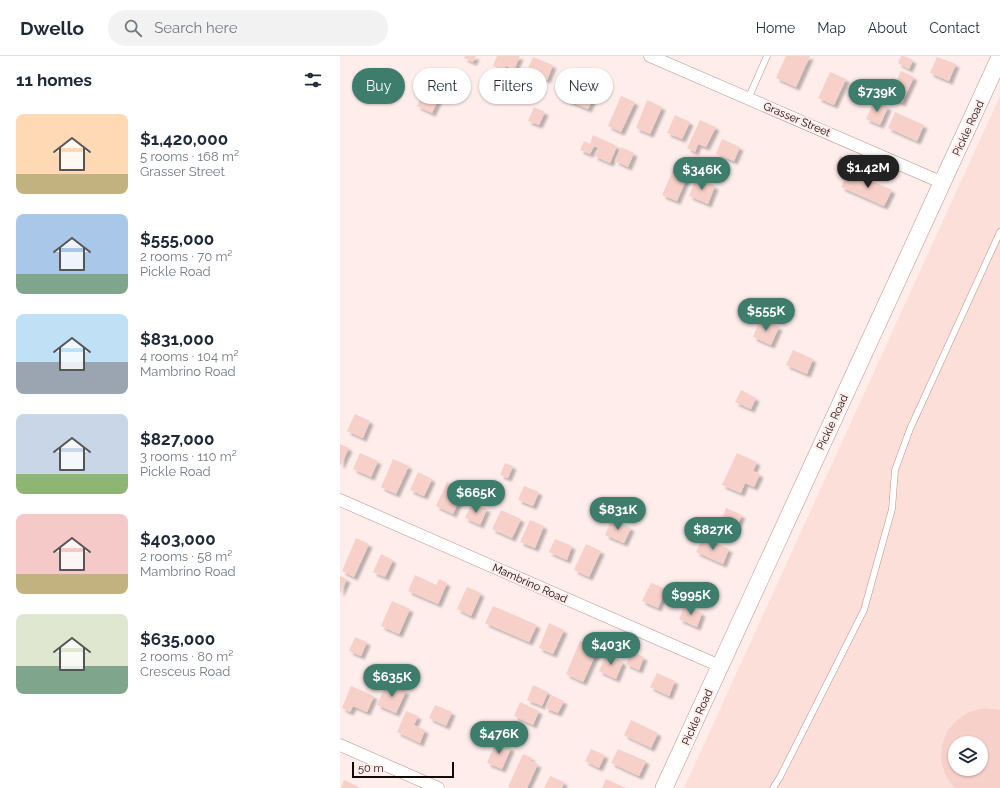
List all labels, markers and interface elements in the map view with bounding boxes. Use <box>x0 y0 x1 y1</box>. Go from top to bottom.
search box <box>108 10 388 46</box>
text: Dwello <box>20 17 84 39</box>
icon: search <box>122 17 144 39</box>
text: Search here <box>154 19 237 37</box>
text: Home <box>756 20 795 36</box>
text: Map <box>817 20 846 36</box>
text: About <box>868 20 907 36</box>
text: Contact <box>929 20 980 36</box>
chip: Buy <box>352 68 405 104</box>
chip: Rent <box>413 68 471 104</box>
chip: Filters <box>479 68 547 104</box>
chip: New <box>555 68 613 104</box>
icon: filters <box>302 69 324 91</box>
text: 11 homes <box>16 70 92 90</box>
pin: $739K <box>849 79 905 113</box>
text: $739K <box>857 84 897 99</box>
street label: Pickle Road <box>950 98 987 158</box>
street label: Grasser Street <box>761 99 833 140</box>
text: $1,420,000 <box>140 129 228 149</box>
icon: home <box>48 130 96 178</box>
text: 5 rooms · 168 m² <box>140 149 239 164</box>
pin: $1.42M <box>835 155 901 189</box>
pin: $346K <box>674 157 730 191</box>
text: $1.42M <box>846 160 890 175</box>
text: $346K <box>682 162 722 177</box>
text: Grasser Street <box>140 164 225 179</box>
text: $555,000 <box>140 229 214 249</box>
icon: home <box>48 230 96 278</box>
text: 2 rooms · 70 m² <box>140 249 232 264</box>
text: Pickle Road <box>140 264 211 279</box>
pin: $555K <box>738 298 794 332</box>
text: $555K <box>747 303 785 318</box>
text: $831,000 <box>140 329 214 349</box>
icon: home <box>48 330 96 378</box>
text: 4 rooms · 104 m² <box>140 349 238 364</box>
text: Mambrino Road <box>140 364 236 379</box>
street label: Pickle Road <box>814 392 851 452</box>
text: $827,000 <box>140 429 215 449</box>
icon: home <box>48 430 96 478</box>
text: 3 rooms · 110 m² <box>140 449 237 464</box>
text: Pickle Road <box>140 464 211 479</box>
pin: $665K <box>448 480 504 514</box>
text: $665K <box>456 485 496 500</box>
pin: $831K <box>590 497 646 531</box>
text: $831K <box>599 502 637 517</box>
pin: $827K <box>685 517 741 551</box>
text: $827K <box>693 522 733 537</box>
text: $403,000 <box>140 529 216 549</box>
icon: home <box>48 530 96 578</box>
text: 2 rooms · 58 m² <box>140 549 232 564</box>
street label: Mambrino Road <box>490 561 570 606</box>
text: Mambrino Road <box>140 564 236 579</box>
pin: $995K <box>663 582 719 616</box>
text: $995K <box>671 587 711 602</box>
text: $635,000 <box>140 629 215 649</box>
icon: home <box>48 630 96 678</box>
pin: $403K <box>583 632 639 666</box>
text: $403K <box>591 637 631 652</box>
text: 2 rooms · 80 m² <box>140 649 233 664</box>
text: Cresceus Road <box>140 664 230 679</box>
pin: $635K <box>364 664 420 698</box>
text: $635K <box>372 669 412 684</box>
street label: Pickle Road <box>679 687 716 747</box>
pin: $476K <box>471 721 527 755</box>
text: $476K <box>479 726 519 741</box>
map controls <box>948 736 988 776</box>
button: layers <box>948 736 988 776</box>
scale bar <box>352 760 454 779</box>
text: 50 m <box>358 762 384 775</box>

